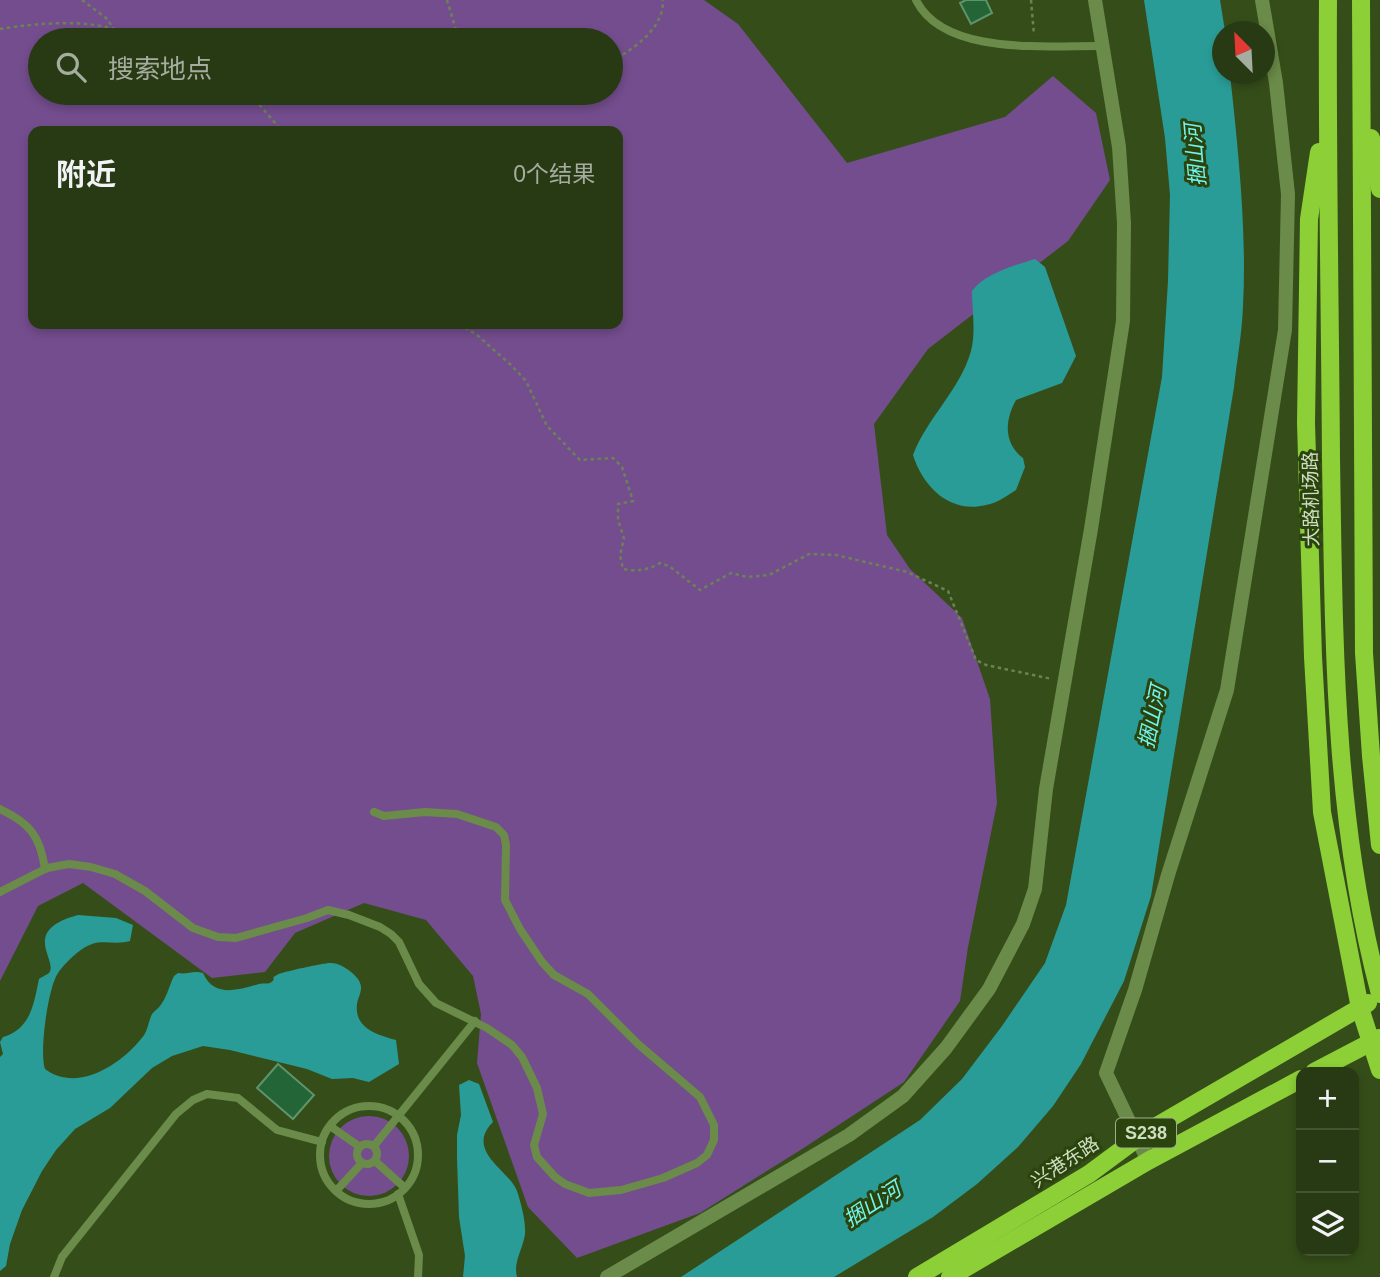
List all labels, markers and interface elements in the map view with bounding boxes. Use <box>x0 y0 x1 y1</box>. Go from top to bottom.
north arrow <box>1212 21 1275 84</box>
search box <box>28 28 623 105</box>
icon: search <box>52 48 90 86</box>
text: 搜索地点 <box>108 54 212 84</box>
water label: 捆山河 <box>1180 119 1209 187</box>
text: 附近 <box>56 158 116 191</box>
text: 0个结果 <box>513 161 595 187</box>
street label: 大路机场路 <box>1300 451 1322 547</box>
water label: 捆山河 <box>1134 680 1171 750</box>
map controls <box>1296 1067 1359 1256</box>
button: + <box>1296 1067 1359 1130</box>
road number: S238 <box>1116 1118 1176 1148</box>
button: − <box>1296 1130 1359 1193</box>
street label: 兴港东路 <box>1027 1132 1103 1192</box>
water label: 捆山河 <box>839 1175 908 1231</box>
button: layers <box>1296 1193 1359 1256</box>

